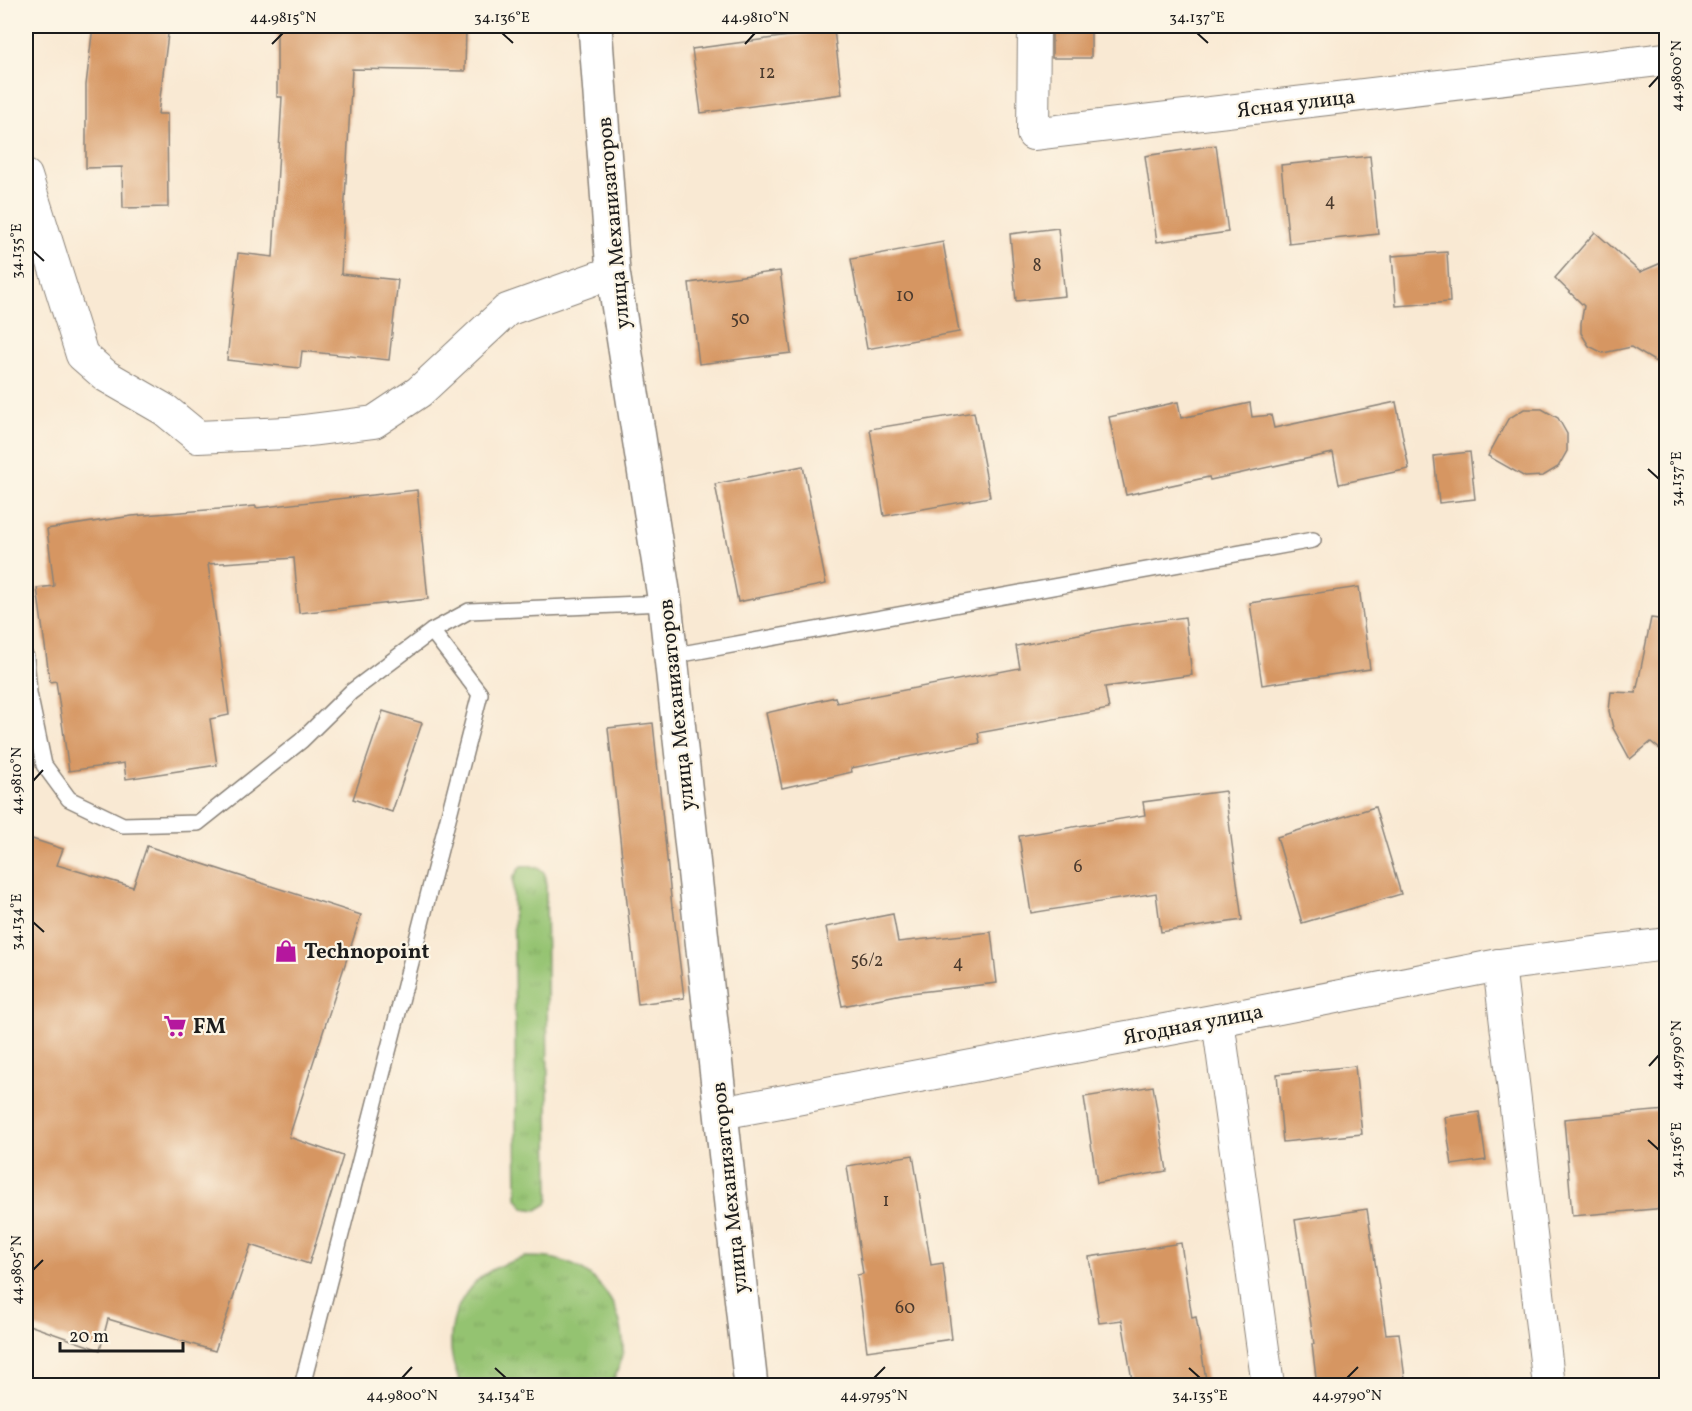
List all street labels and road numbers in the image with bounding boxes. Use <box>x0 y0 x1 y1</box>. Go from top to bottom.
street label: Ясная улица <box>1235 83 1357 126</box>
street label: улица Механизаторов <box>591 116 638 330</box>
street label: улица Механизаторов <box>652 597 703 812</box>
street label: Ягодная улица <box>1121 998 1266 1053</box>
street label: улица Механизаторов <box>705 1080 756 1295</box>

